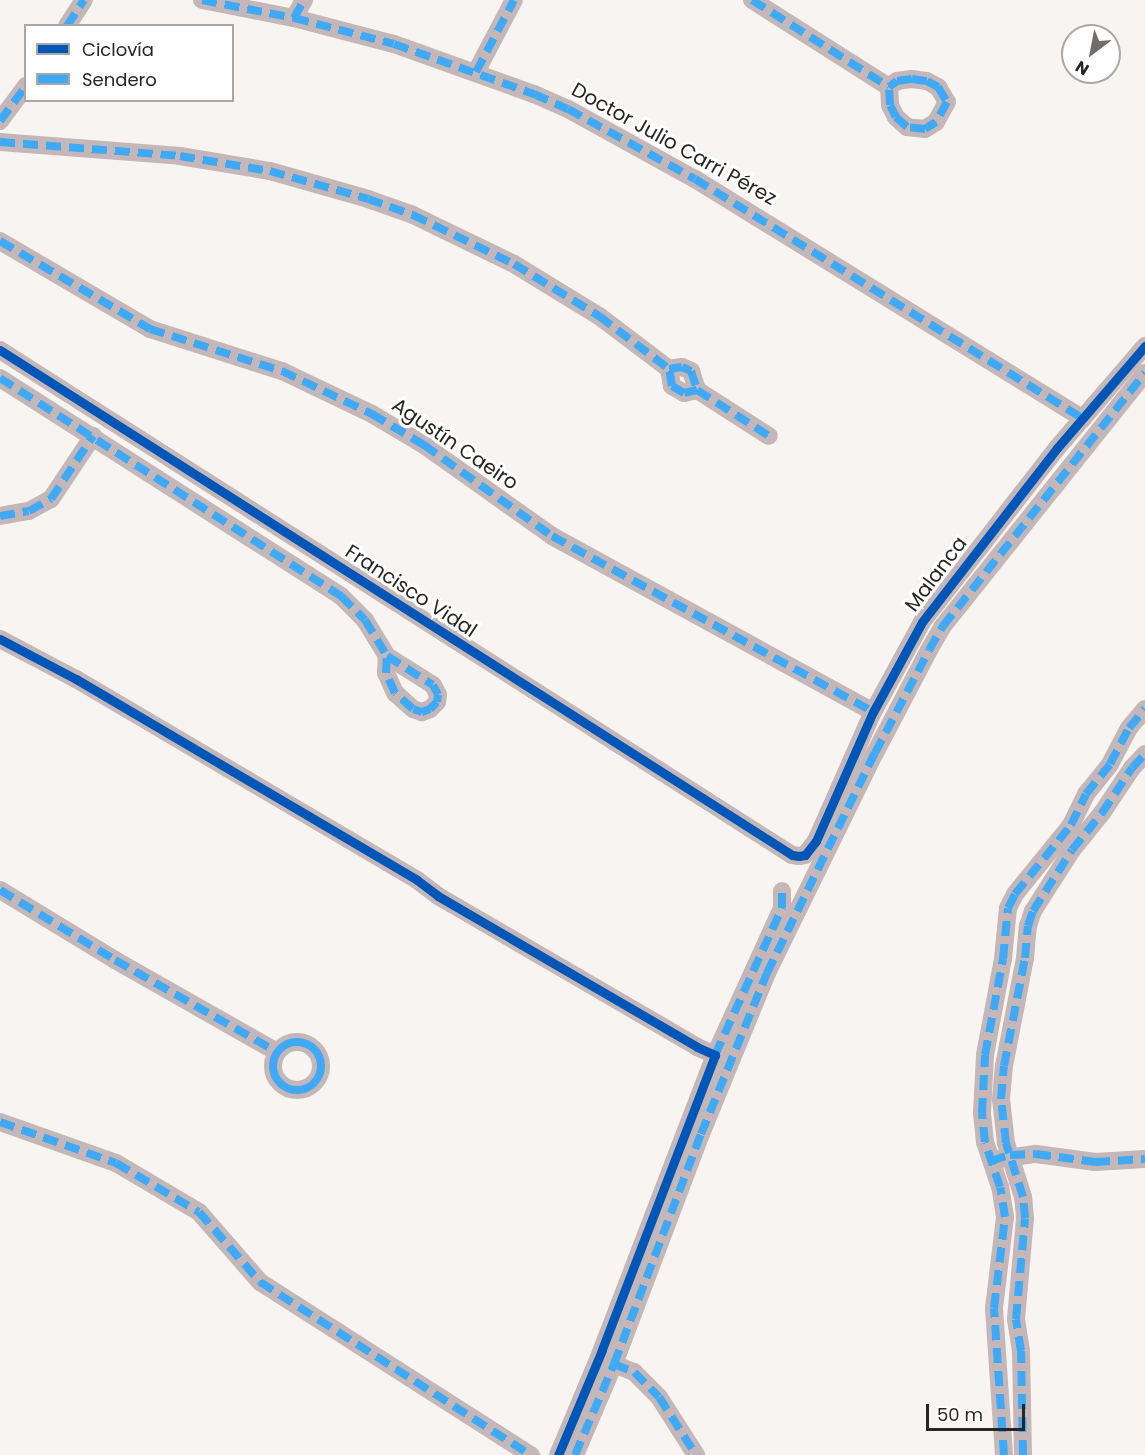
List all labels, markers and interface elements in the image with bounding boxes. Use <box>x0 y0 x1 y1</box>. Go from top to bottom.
legend <box>24 24 234 102</box>
north arrow <box>1061 24 1121 84</box>
text: Ciclovía <box>82 37 154 62</box>
text: N <box>1071 55 1093 81</box>
text: Sendero <box>82 67 157 92</box>
street label: Doctor Julio Carri Pérez <box>567 78 781 210</box>
street label: Agustín Caeiro <box>387 393 523 495</box>
street label: Malanca <box>900 532 972 616</box>
street label: Francisco Vidal <box>341 540 481 642</box>
scale bar <box>929 1392 1028 1430</box>
text: 50 m <box>937 1402 983 1427</box>

